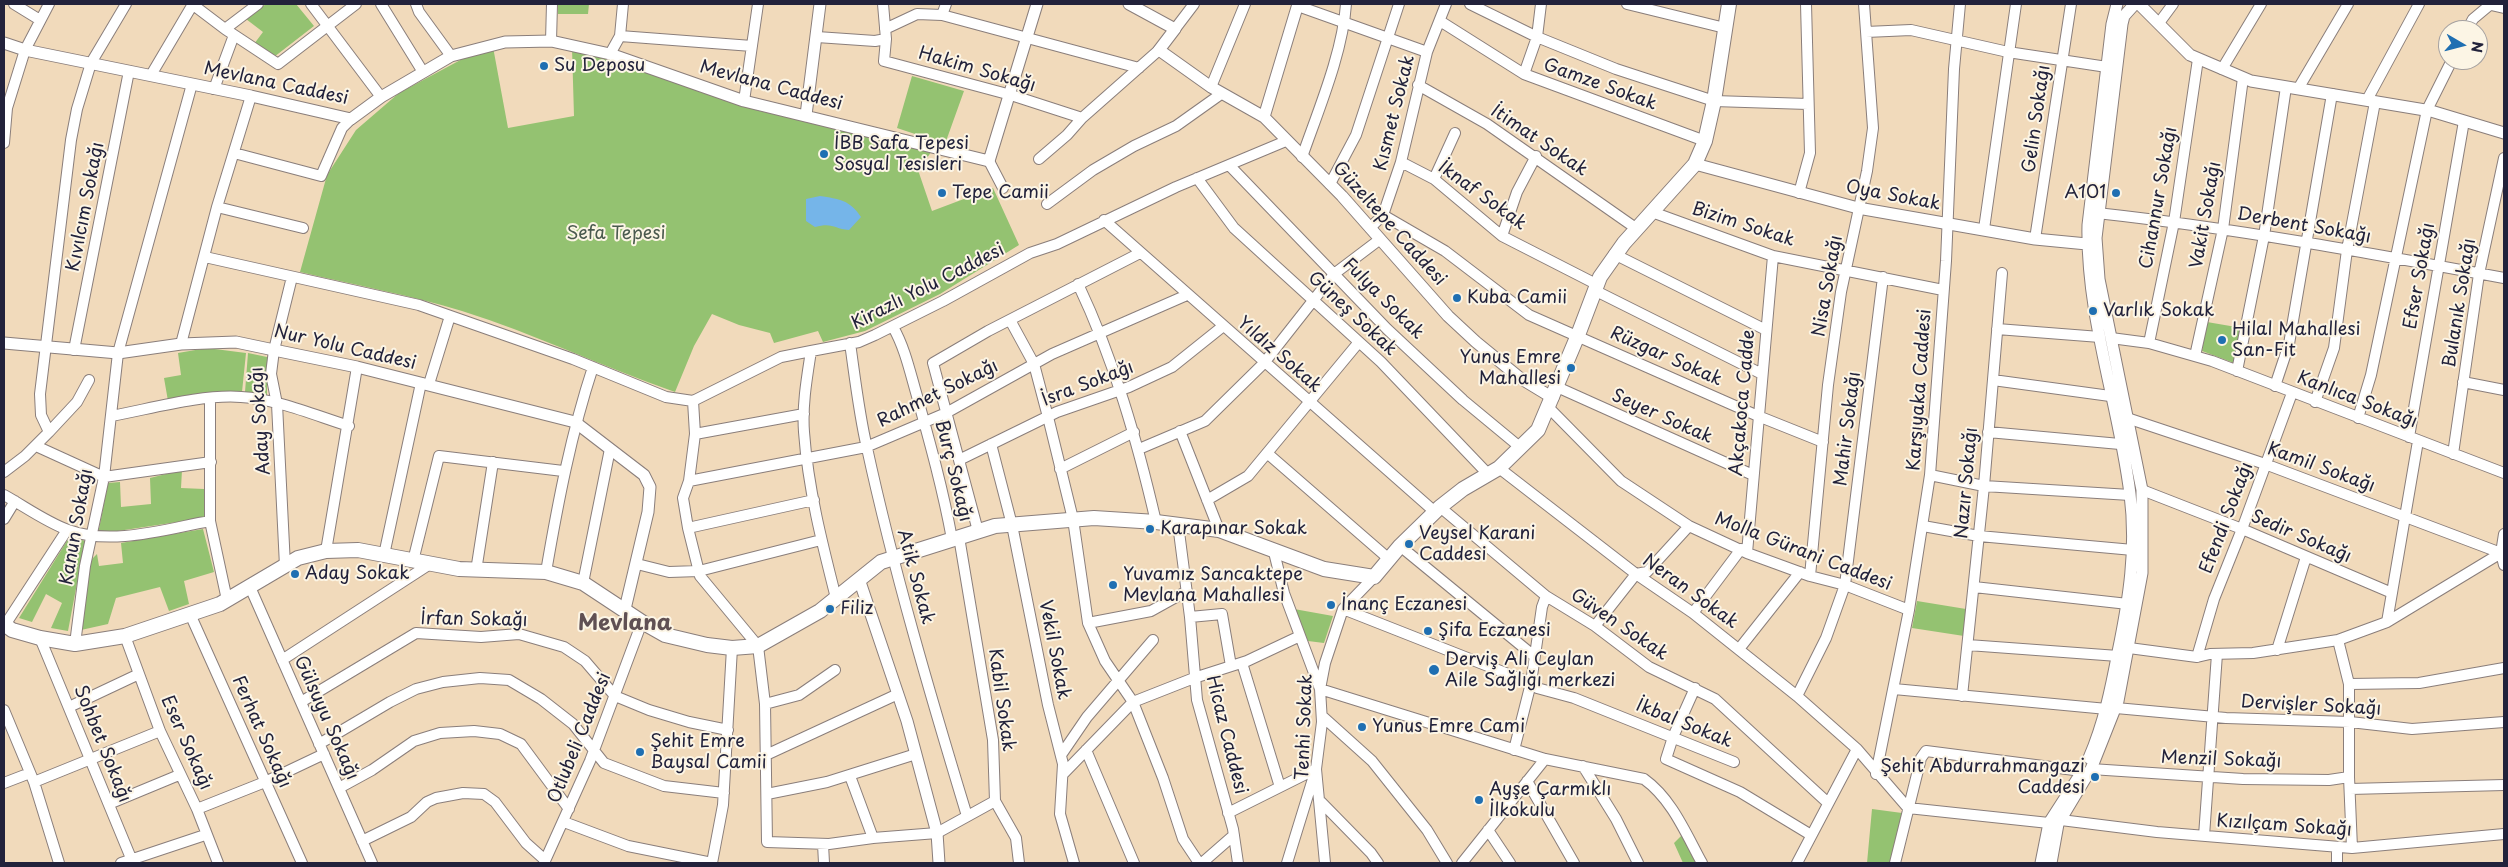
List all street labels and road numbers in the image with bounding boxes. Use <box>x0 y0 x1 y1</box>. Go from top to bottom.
street label: Hakim Sokağı <box>916 43 1038 97</box>
street label: Kısmet Sokak <box>1370 53 1420 173</box>
street label: Gamze Sokak <box>1540 54 1660 116</box>
street label: Mevlana Caddesi <box>697 57 845 115</box>
street label: Mevlana Caddesi <box>202 58 350 110</box>
street label: Gelin Sokağı <box>2019 64 2055 174</box>
street label: İtimat Sokak <box>1486 101 1592 181</box>
street label: Cihannur Sokağı <box>2136 125 2182 271</box>
street label: Kıvılcım Sokağı <box>63 140 109 274</box>
street label: İknaf Sokak <box>1434 157 1530 235</box>
street label: Güzeltepe Caddesi <box>1328 158 1450 290</box>
street label: Vakit Sokağı <box>2186 160 2226 270</box>
street label: Oya Sokak <box>1844 176 1942 216</box>
street label: Bizim Sokak <box>1689 198 1797 252</box>
street label: Derbent Sokağı <box>2235 204 2373 248</box>
street label: Efser Sokağı <box>2400 221 2440 331</box>
street label: Nisa Sokağı <box>1808 234 1848 338</box>
street label: Bulanık Sokağı <box>2439 237 2481 369</box>
street label: Kirazlı Yolu Caddesi <box>848 239 1008 335</box>
street label: Fulya Sokak <box>1338 254 1428 344</box>
street label: Güneş Sokak <box>1303 267 1401 361</box>
street label: Karşıyaka Caddesi <box>1904 308 1936 472</box>
street label: Yıldız Sokak <box>1232 312 1326 398</box>
street label: Nur Yolu Caddesi <box>272 321 418 375</box>
street label: Rüzgar Sokak <box>1607 323 1725 391</box>
street label: Akçakoca Cadde <box>1726 329 1760 477</box>
street label: Rahmet Sokağı <box>874 355 1002 433</box>
street label: İsra Sokağı <box>1039 357 1137 411</box>
street label: Aday Sokağı <box>246 366 276 476</box>
street label: Kanlıca Sokağı <box>2294 367 2420 433</box>
street label: Mahir Sokağı <box>1830 370 1866 488</box>
street label: Seyer Sokak <box>1608 385 1716 449</box>
street label: Burç Sokağı <box>930 418 976 524</box>
street label: Nazır Sokağı <box>1951 426 1983 540</box>
street label: Kamil Sokağı <box>2264 439 2378 497</box>
street label: Efendi Sokağı <box>2196 459 2258 577</box>
street label: Kanun Sokağı <box>56 467 98 587</box>
street label: Sedir Sokağı <box>2247 506 2355 568</box>
street label: Molla Gürani Caddesi <box>1711 508 1895 596</box>
street label: Atik Sokak <box>892 527 938 627</box>
street label: Neran Sokak <box>1638 550 1742 634</box>
street label: Güven Sokak <box>1566 584 1672 666</box>
street label: Vekil Sokak <box>1034 598 1074 702</box>
street label: İrfan Sokağı <box>420 608 528 632</box>
street label: Kabil Sokak <box>983 647 1019 753</box>
street label: Gülsuyu Sokağı <box>289 653 363 783</box>
street label: Otlubeli Caddesi <box>544 670 616 806</box>
street label: Ferhat Sokağı <box>227 672 295 792</box>
street label: Hicaz Caddesi <box>1201 673 1251 797</box>
street label: Tenhi Sokak <box>1292 674 1318 780</box>
street label: Sohbet Sokağı <box>69 682 135 806</box>
street label: Eser Sokağı <box>156 692 216 794</box>
street label: Dervişler Sokağı <box>2240 692 2382 720</box>
street label: İkbal Sokak <box>1633 695 1735 753</box>
street label: Menzil Sokağı <box>2160 747 2282 773</box>
street label: Kızılçam Sokağı <box>2215 810 2353 842</box>

